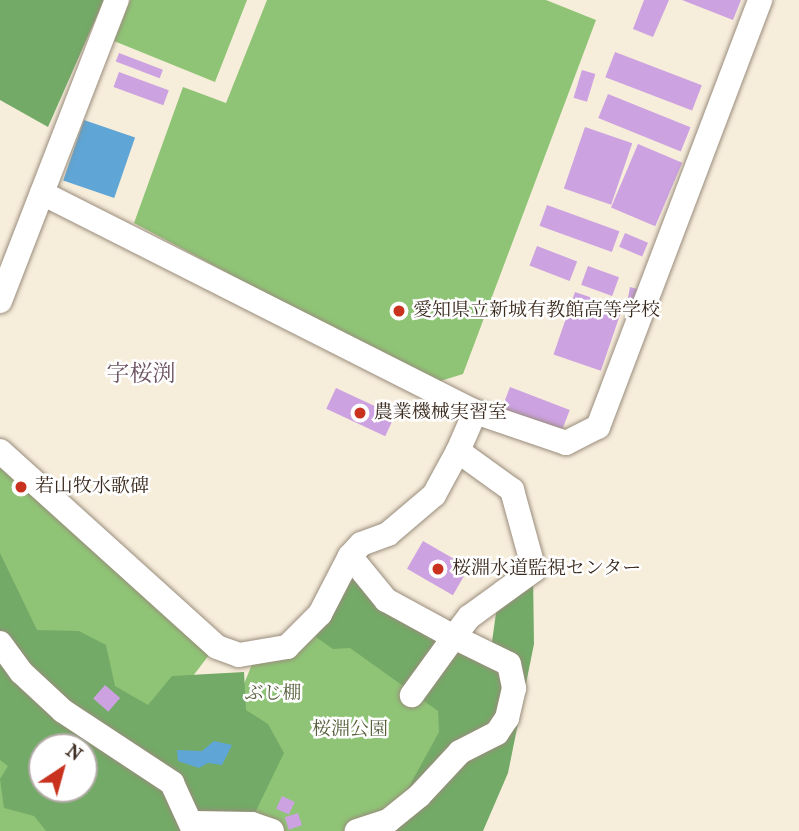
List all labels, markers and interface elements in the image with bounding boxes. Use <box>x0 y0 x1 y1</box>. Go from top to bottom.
place label: 愛知県立新城有教館高等学校 <box>413 300 660 322</box>
marker: 愛知県立新城有教館高等学校 <box>391 303 407 319</box>
district label: 字桜渕 <box>107 360 175 388</box>
place label: 農業機械実習室 <box>374 402 507 424</box>
marker: 農業機械実習室 <box>352 405 368 421</box>
place label: 若山牧水歌碑 <box>35 476 149 498</box>
marker: 若山牧水歌碑 <box>13 479 29 495</box>
place label: 桜淵水道監視センター <box>452 558 642 580</box>
marker: 桜淵水道監視センター <box>430 561 446 577</box>
park label: ぶじ棚 <box>245 683 301 705</box>
park label: 桜淵公園 <box>312 719 388 741</box>
north arrow <box>28 733 98 803</box>
text: N <box>62 739 86 766</box>

